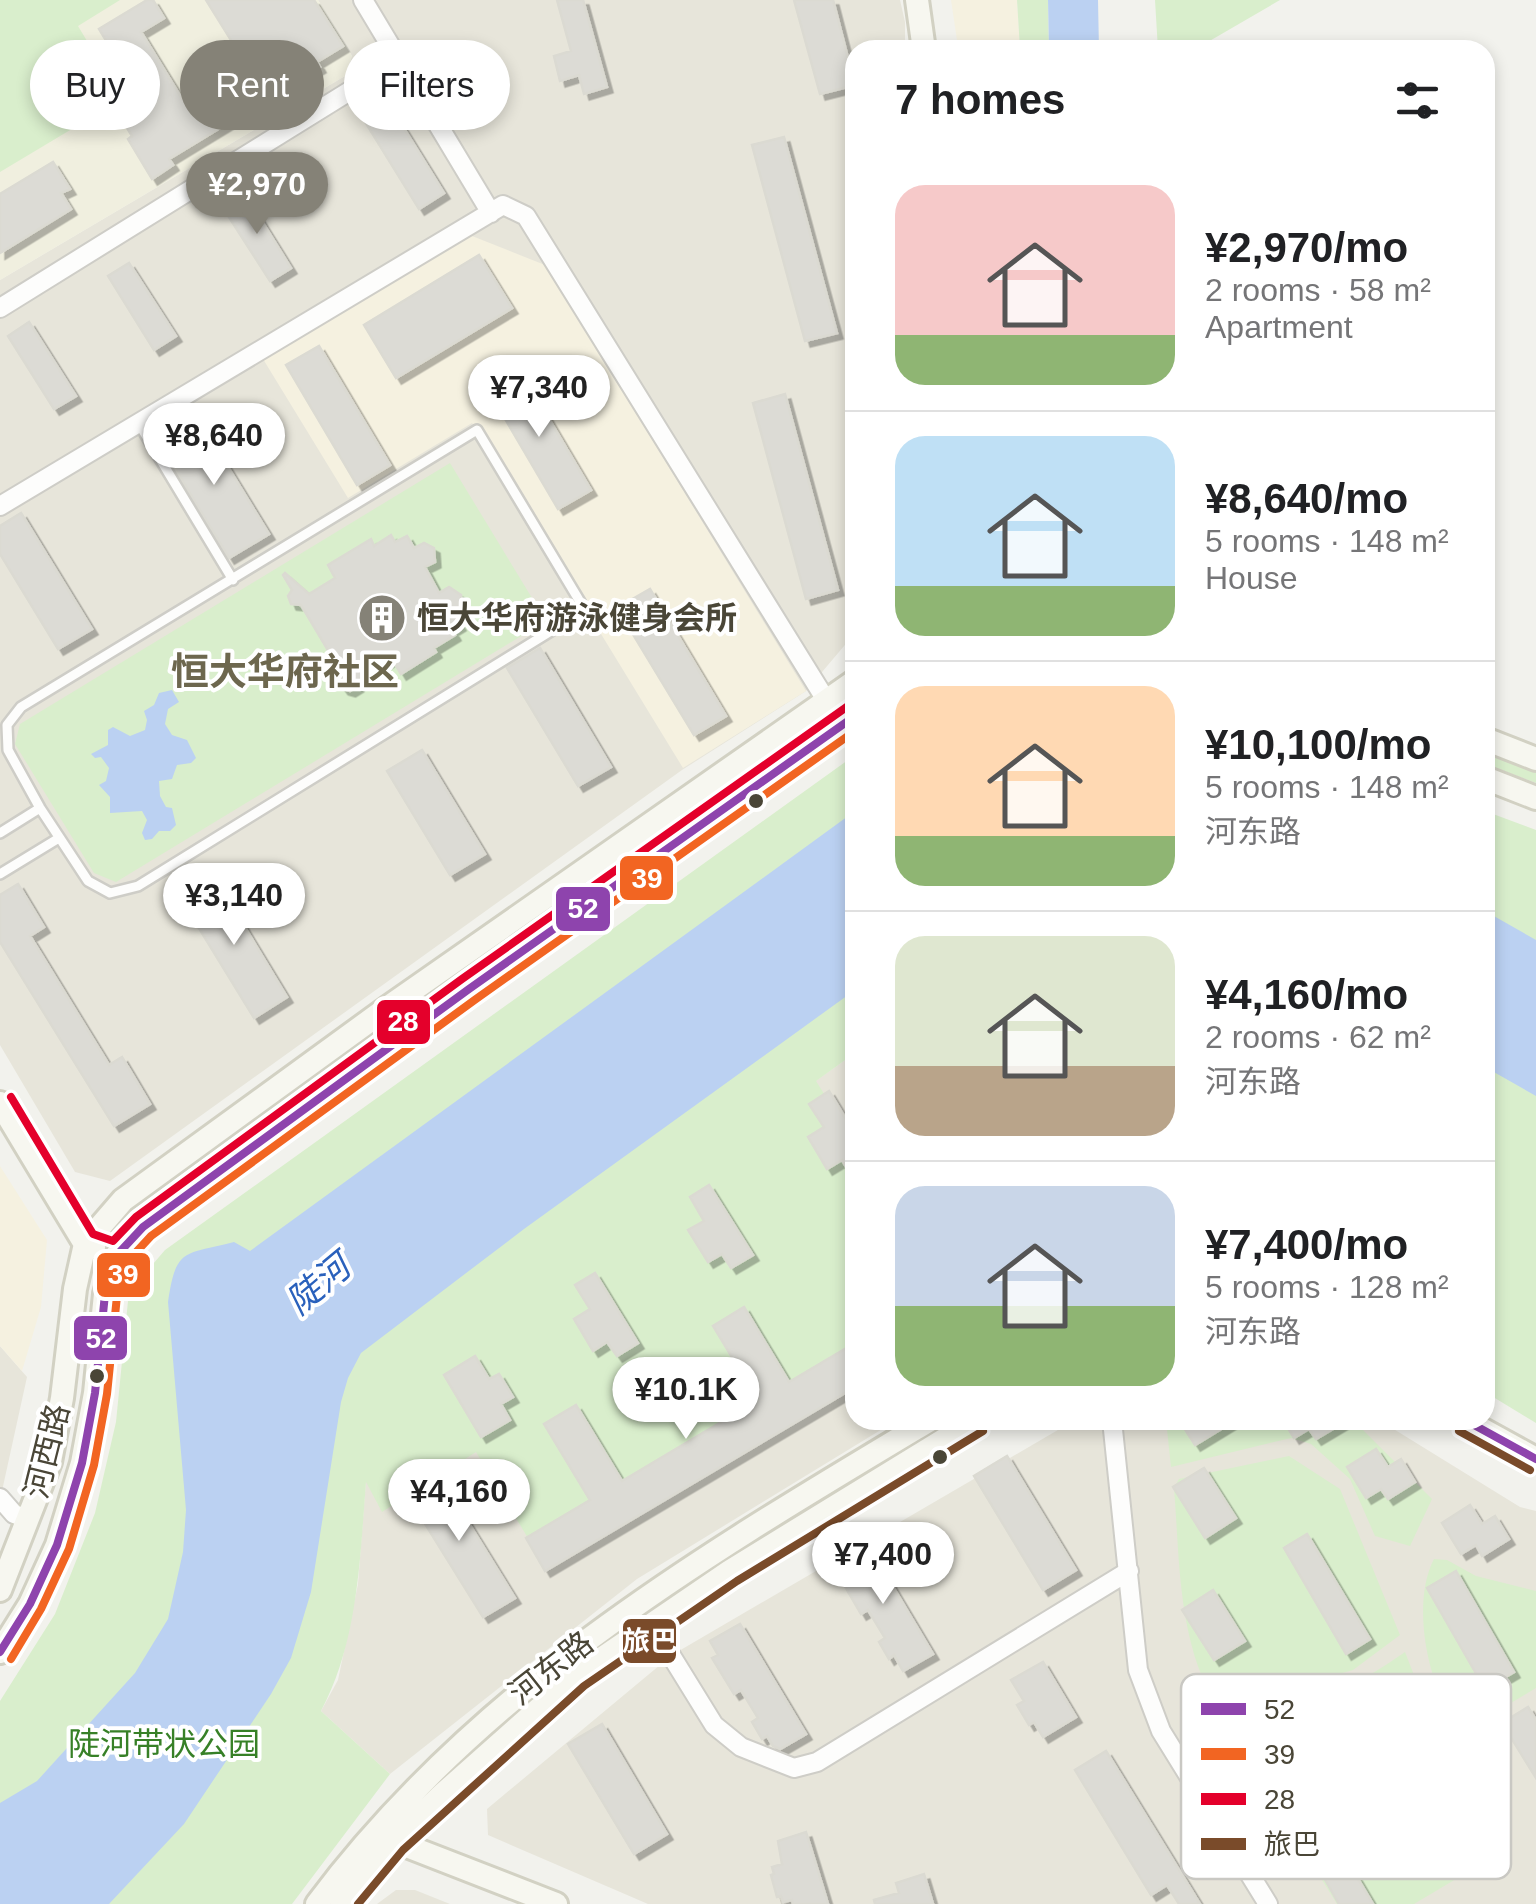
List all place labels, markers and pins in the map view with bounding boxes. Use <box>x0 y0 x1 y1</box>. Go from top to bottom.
pin: ¥2,970 <box>176 152 338 237</box>
pin: ¥7,340 <box>458 355 620 440</box>
pin: ¥8,640 <box>133 403 295 488</box>
building icon: 恒大华府游泳健身会所 <box>356 592 408 644</box>
place label: 恒大华府游泳健身会所 <box>417 600 737 636</box>
unlabelled marker <box>746 791 766 811</box>
pin: ¥3,140 <box>153 863 315 948</box>
pin: ¥10.1K <box>605 1357 767 1442</box>
unlabelled marker <box>87 1366 107 1386</box>
unlabelled marker <box>930 1447 950 1467</box>
pin: ¥4,160 <box>378 1459 540 1544</box>
pin: ¥7,400 <box>802 1522 964 1607</box>

